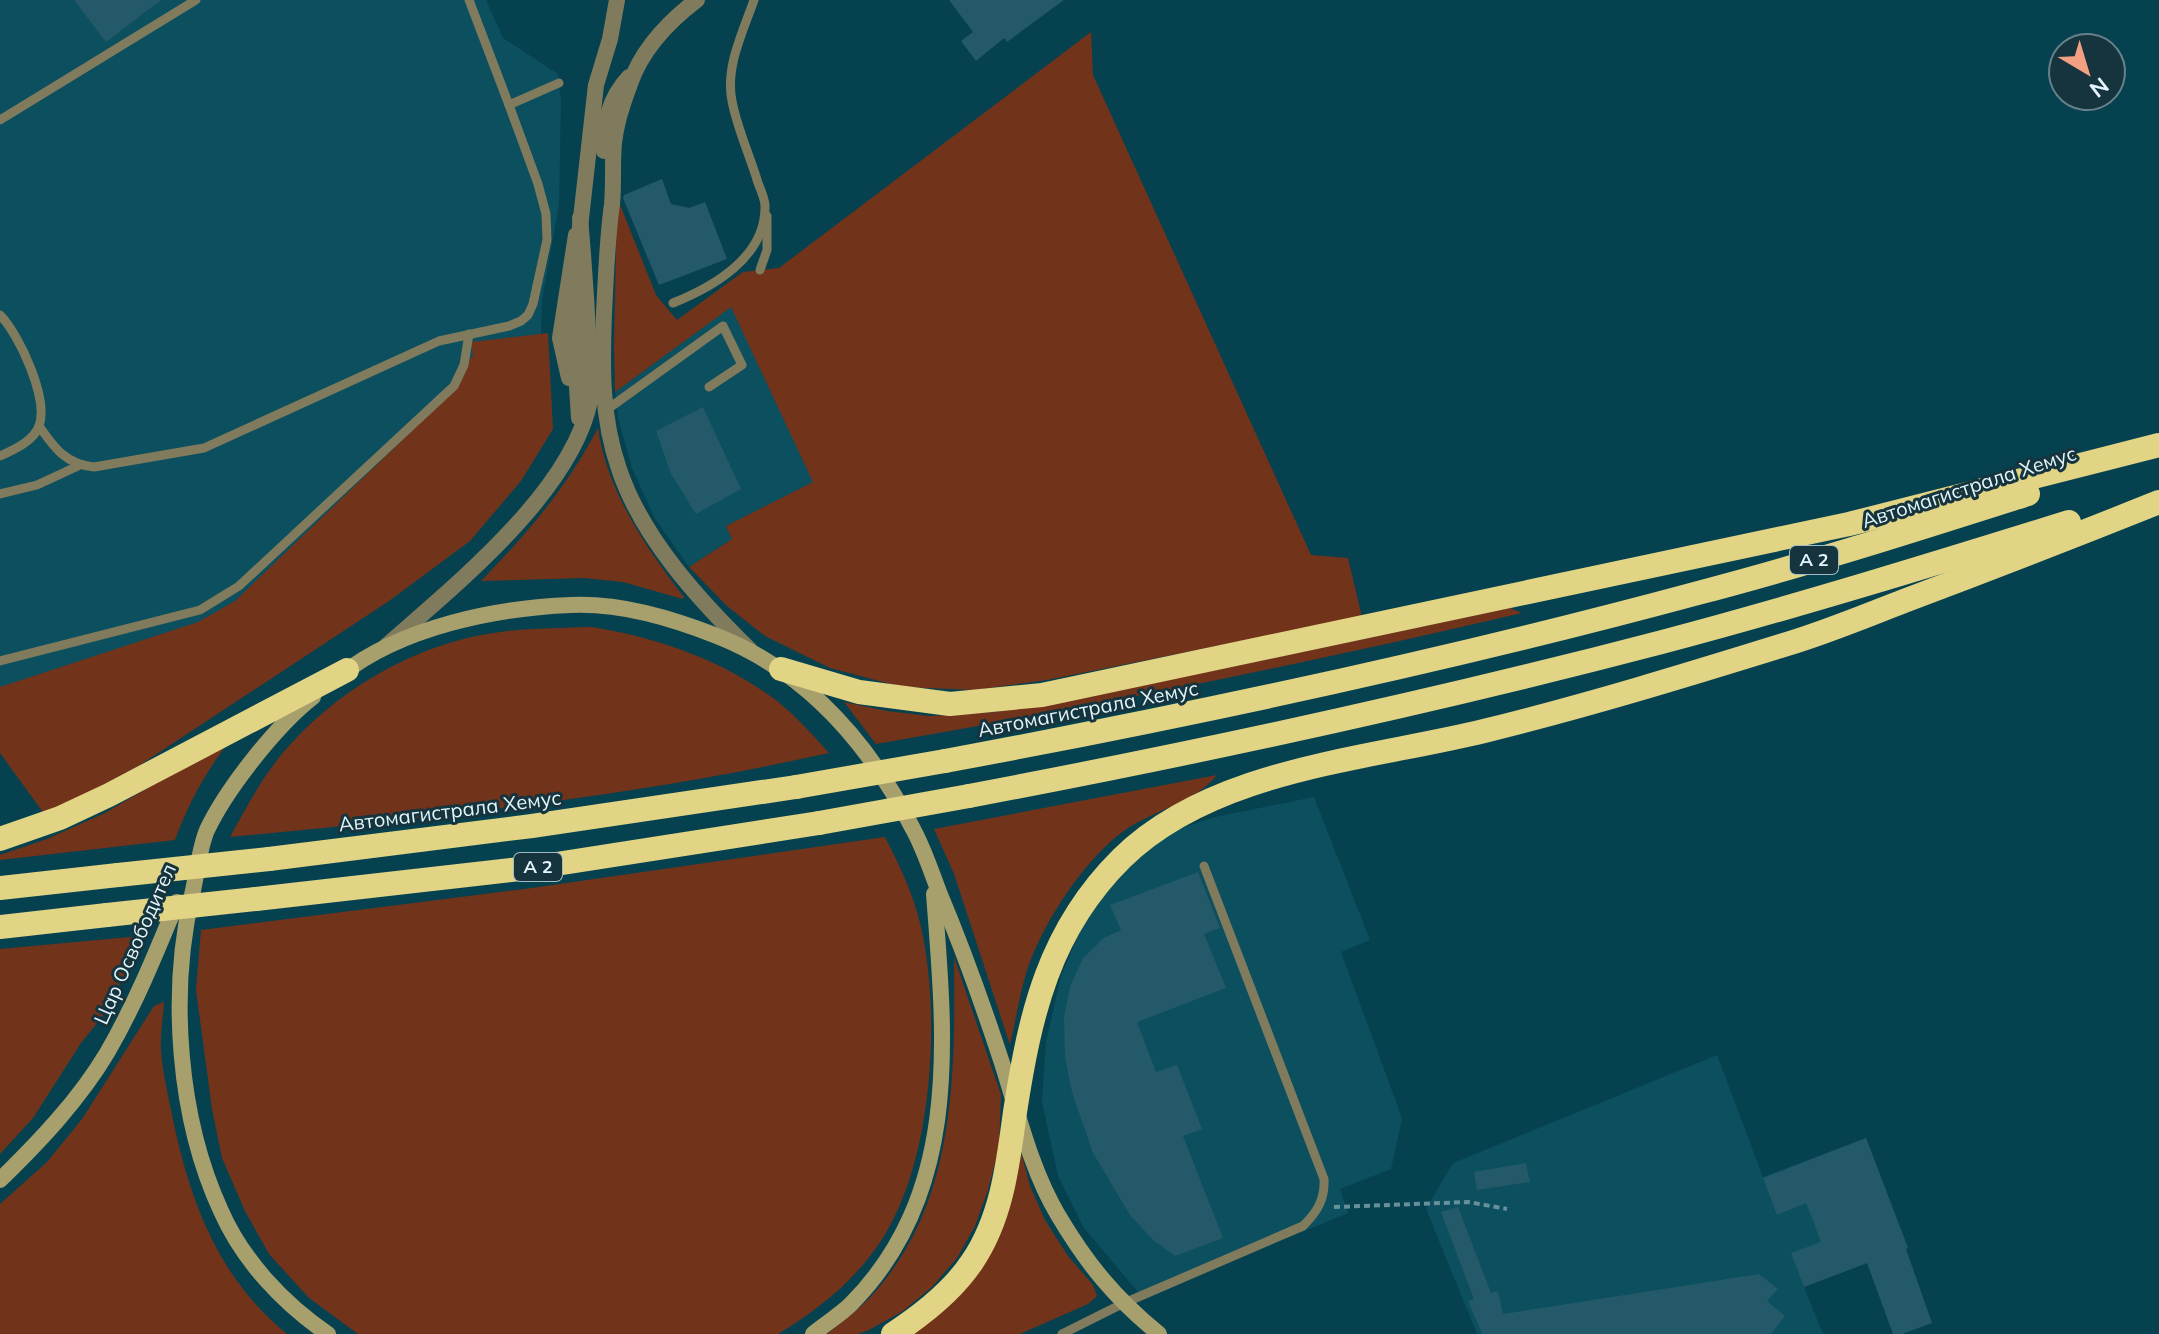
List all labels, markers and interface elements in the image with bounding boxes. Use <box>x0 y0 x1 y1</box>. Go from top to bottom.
north arrow <box>2047 32 2127 112</box>
text: N <box>2084 72 2114 104</box>
street label: Автомагистрала Хемус <box>1858 440 2079 533</box>
road number: A 2 <box>1790 546 1838 574</box>
street label: Автомагистрала Хемус <box>975 675 1200 742</box>
street label: Автомагистрала Хемус <box>337 784 563 837</box>
road number: A 2 <box>514 853 562 881</box>
street label: Цар Освободител <box>88 860 181 1028</box>

